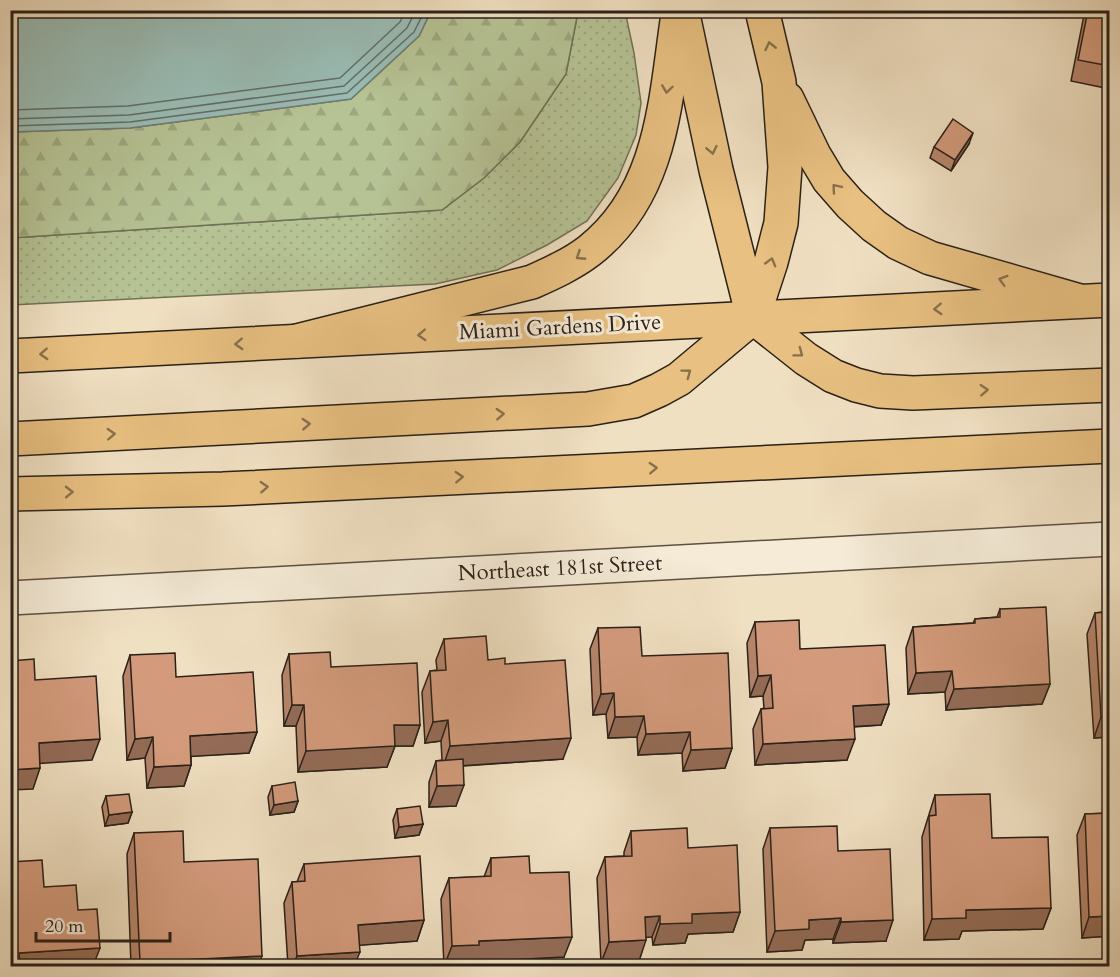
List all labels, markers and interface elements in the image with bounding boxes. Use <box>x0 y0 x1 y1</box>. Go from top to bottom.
one-way arrow <box>765 41 778 51</box>
one-way arrow <box>662 85 674 94</box>
one-way arrow <box>705 145 718 155</box>
one-way arrow <box>832 184 843 195</box>
one-way arrow <box>576 249 587 260</box>
one-way arrow <box>764 257 776 268</box>
one-way arrow <box>998 275 1009 287</box>
one-way arrow <box>933 302 942 315</box>
street label: Miami Gardens Drive <box>458 307 662 347</box>
one-way arrow <box>417 328 426 341</box>
one-way arrow <box>234 337 243 350</box>
one-way arrow <box>792 346 803 357</box>
one-way arrow <box>39 347 48 360</box>
one-way arrow <box>681 369 692 380</box>
one-way arrow <box>980 384 989 396</box>
one-way arrow <box>496 408 505 421</box>
one-way arrow <box>301 417 310 430</box>
one-way arrow <box>106 428 115 441</box>
one-way arrow <box>649 461 658 474</box>
one-way arrow <box>454 470 463 483</box>
one-way arrow <box>259 480 268 493</box>
one-way arrow <box>64 486 73 499</box>
street label: Northeast 181st Street <box>457 548 663 588</box>
scale bar <box>36 905 170 943</box>
text: 20 m <box>45 914 84 939</box>

